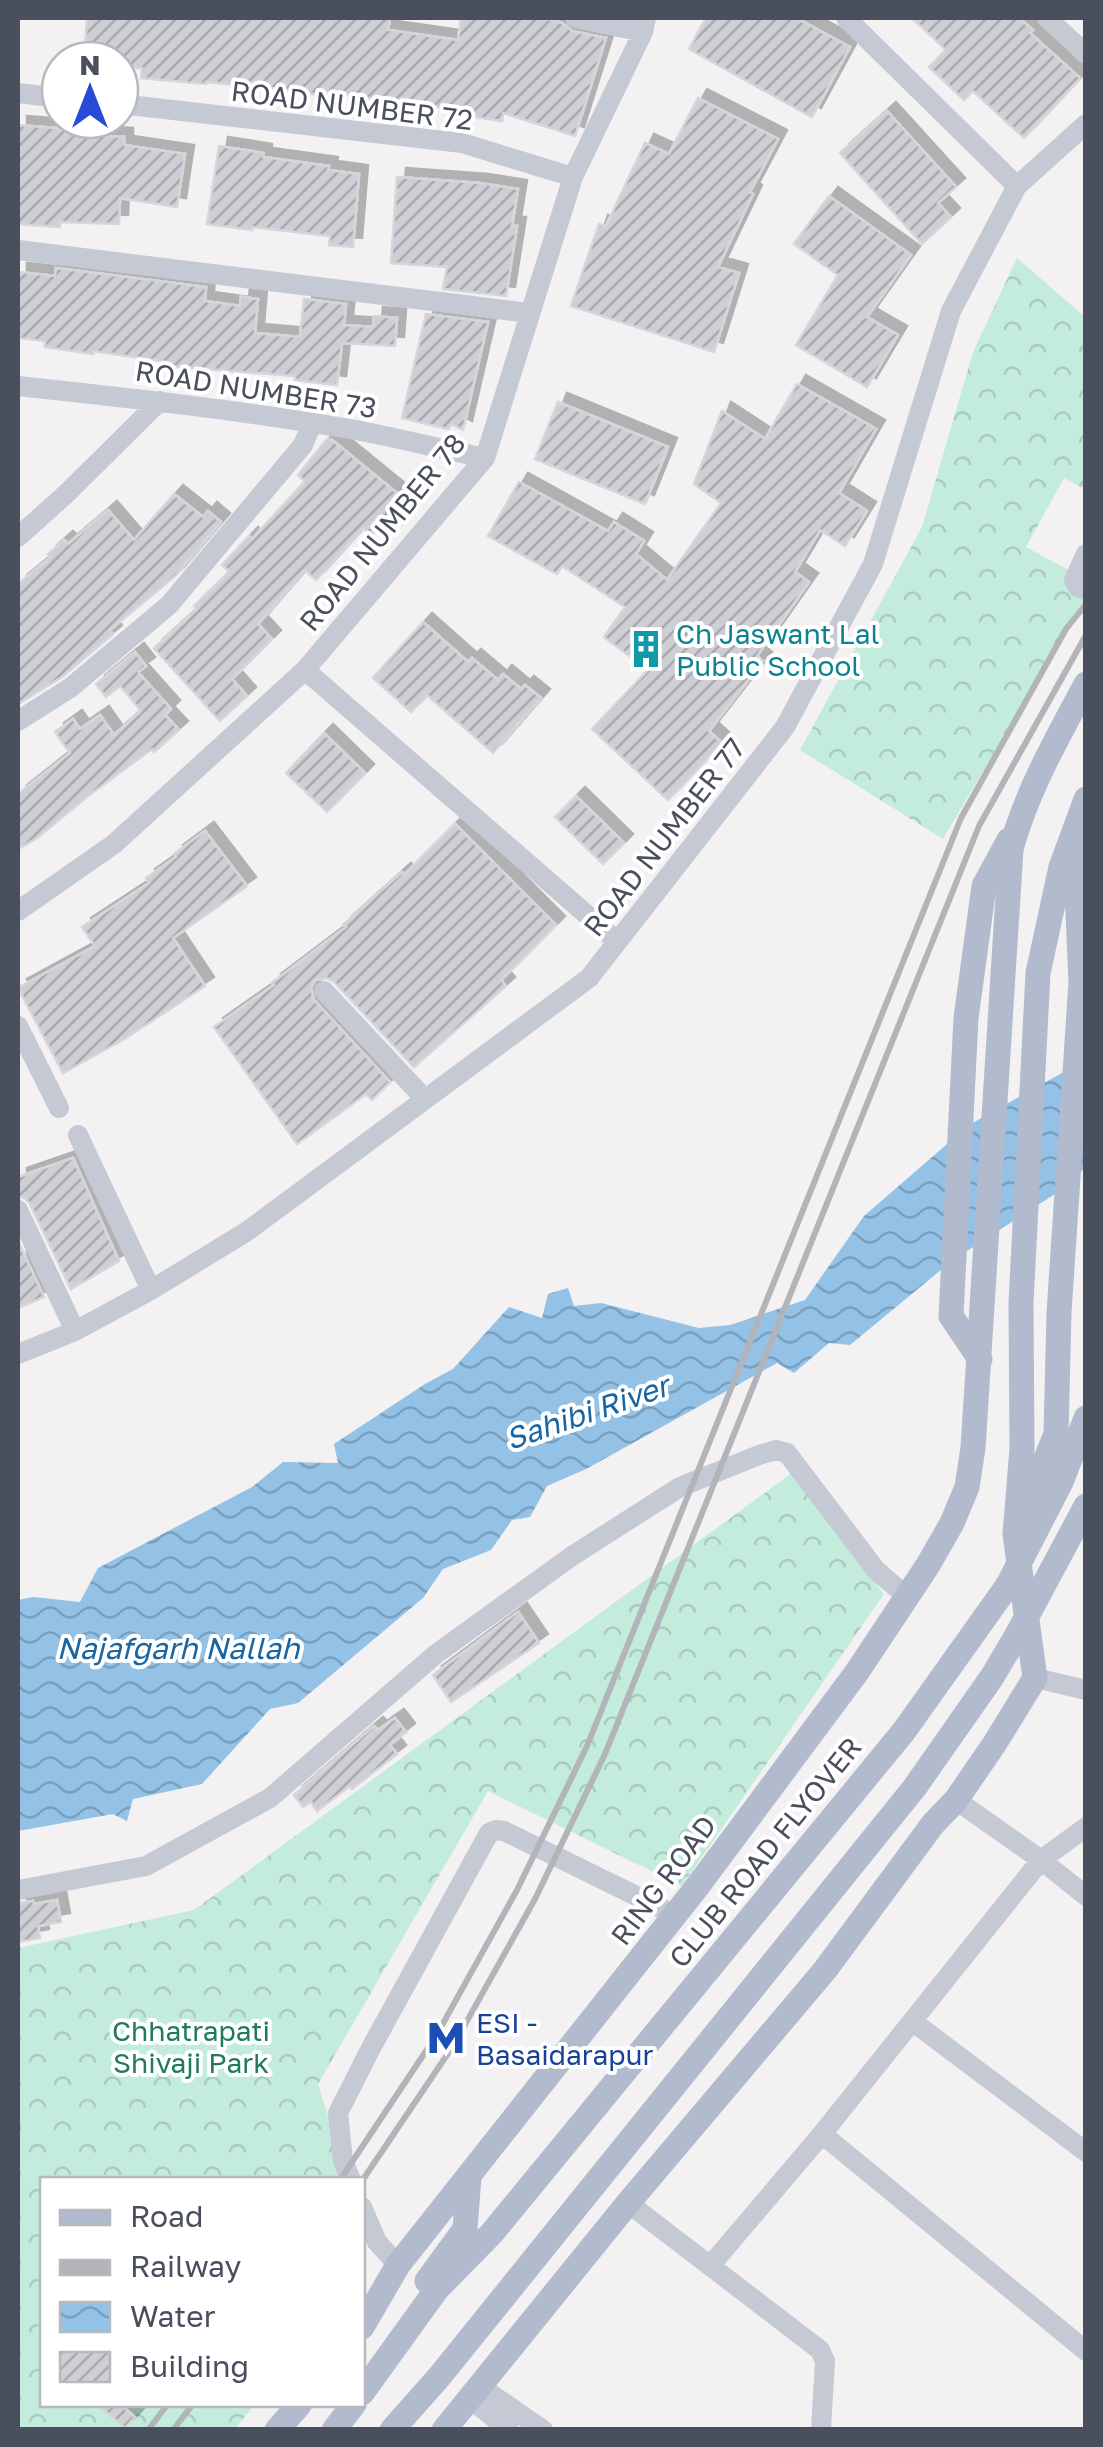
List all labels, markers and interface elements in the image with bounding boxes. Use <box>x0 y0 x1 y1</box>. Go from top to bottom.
north arrow <box>40 40 140 140</box>
text: N <box>79 48 101 81</box>
street label: ROAD NUMBER 72 <box>229 74 475 136</box>
street label: ROAD NUMBER 73 <box>133 354 379 424</box>
street label: ROAD NUMBER 78 <box>292 427 472 637</box>
place label: Ch Jaswant Lal Public School <box>676 617 880 682</box>
building icon: Ch Jaswant Lal Public School <box>625 628 667 670</box>
street label: ROAD NUMBER 77 <box>577 732 751 942</box>
water label: Sahibi River <box>501 1366 677 1457</box>
water label: Najafgarh Nallah <box>57 1630 301 1666</box>
street label: CLUB ROAD FLYOVER <box>662 1730 868 1974</box>
street label: RING ROAD <box>604 1809 722 1951</box>
place label: ESI - Basaidarapur <box>476 2006 653 2071</box>
park label: Chhatrapati Shivaji Park <box>112 2014 270 2079</box>
metro station icon: ESI - Basaidarapur <box>425 2017 467 2059</box>
legend <box>40 2177 365 2407</box>
text: Road <box>130 2198 204 2234</box>
text: Railway <box>130 2248 241 2284</box>
text: Water <box>130 2298 216 2334</box>
text: Building <box>130 2348 249 2384</box>

